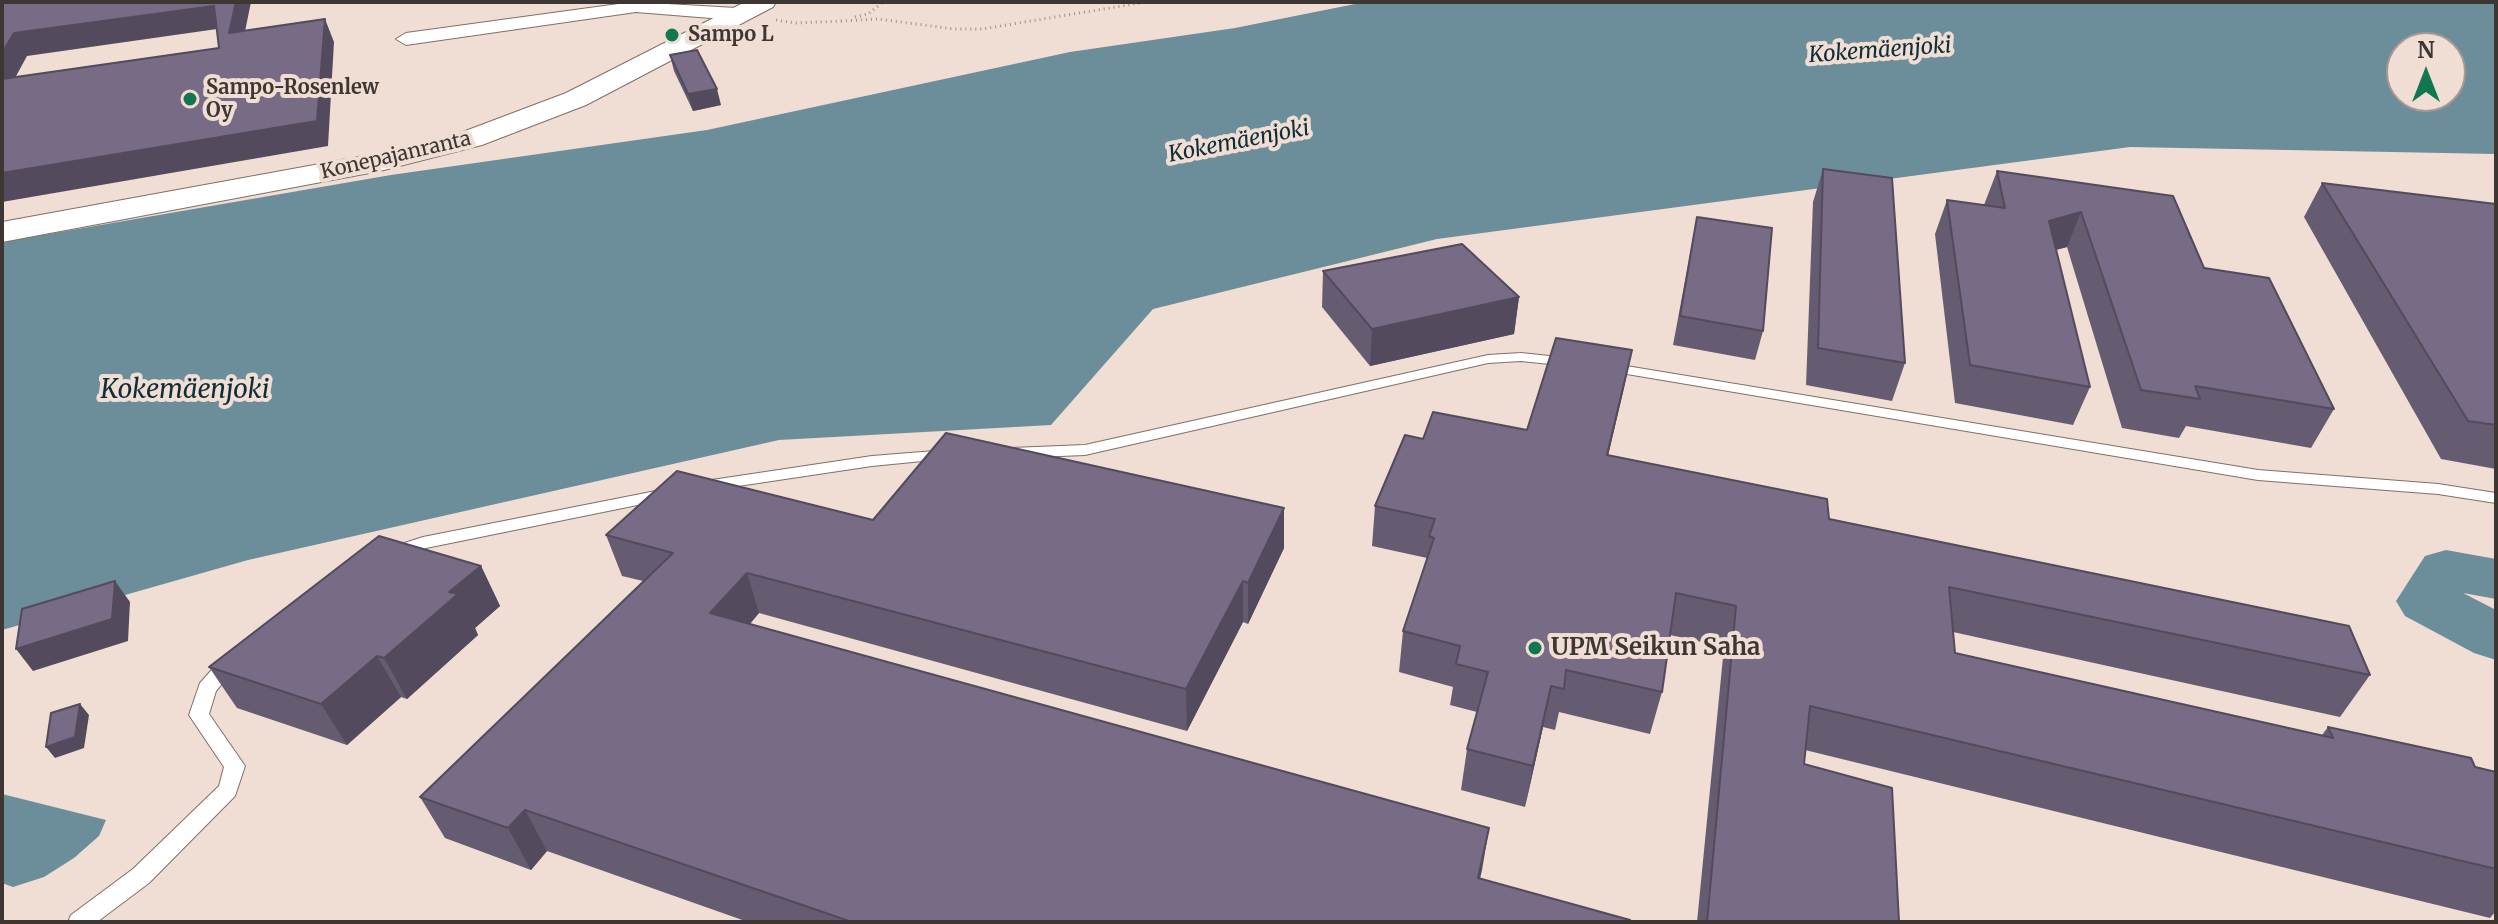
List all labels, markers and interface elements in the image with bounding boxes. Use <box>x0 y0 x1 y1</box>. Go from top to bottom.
place label: Sampo L <box>688 23 774 47</box>
marker: Sampo L <box>663 26 681 44</box>
north arrow <box>2386 32 2466 112</box>
water label: Kokemäenjoki <box>1808 33 1952 69</box>
text: N <box>2417 36 2435 64</box>
place label: Sampo-Rosenlew Oy <box>206 76 379 123</box>
marker: Sampo-Rosenlew Oy <box>181 90 199 108</box>
water label: Kokemäenjoki <box>1166 115 1312 169</box>
street label: Konepajanranta <box>319 127 473 185</box>
water label: Kokemäenjoki <box>101 375 269 407</box>
place label: UPM Seikun Saha <box>1551 634 1760 662</box>
marker: UPM Seikun Saha <box>1526 639 1544 657</box>

